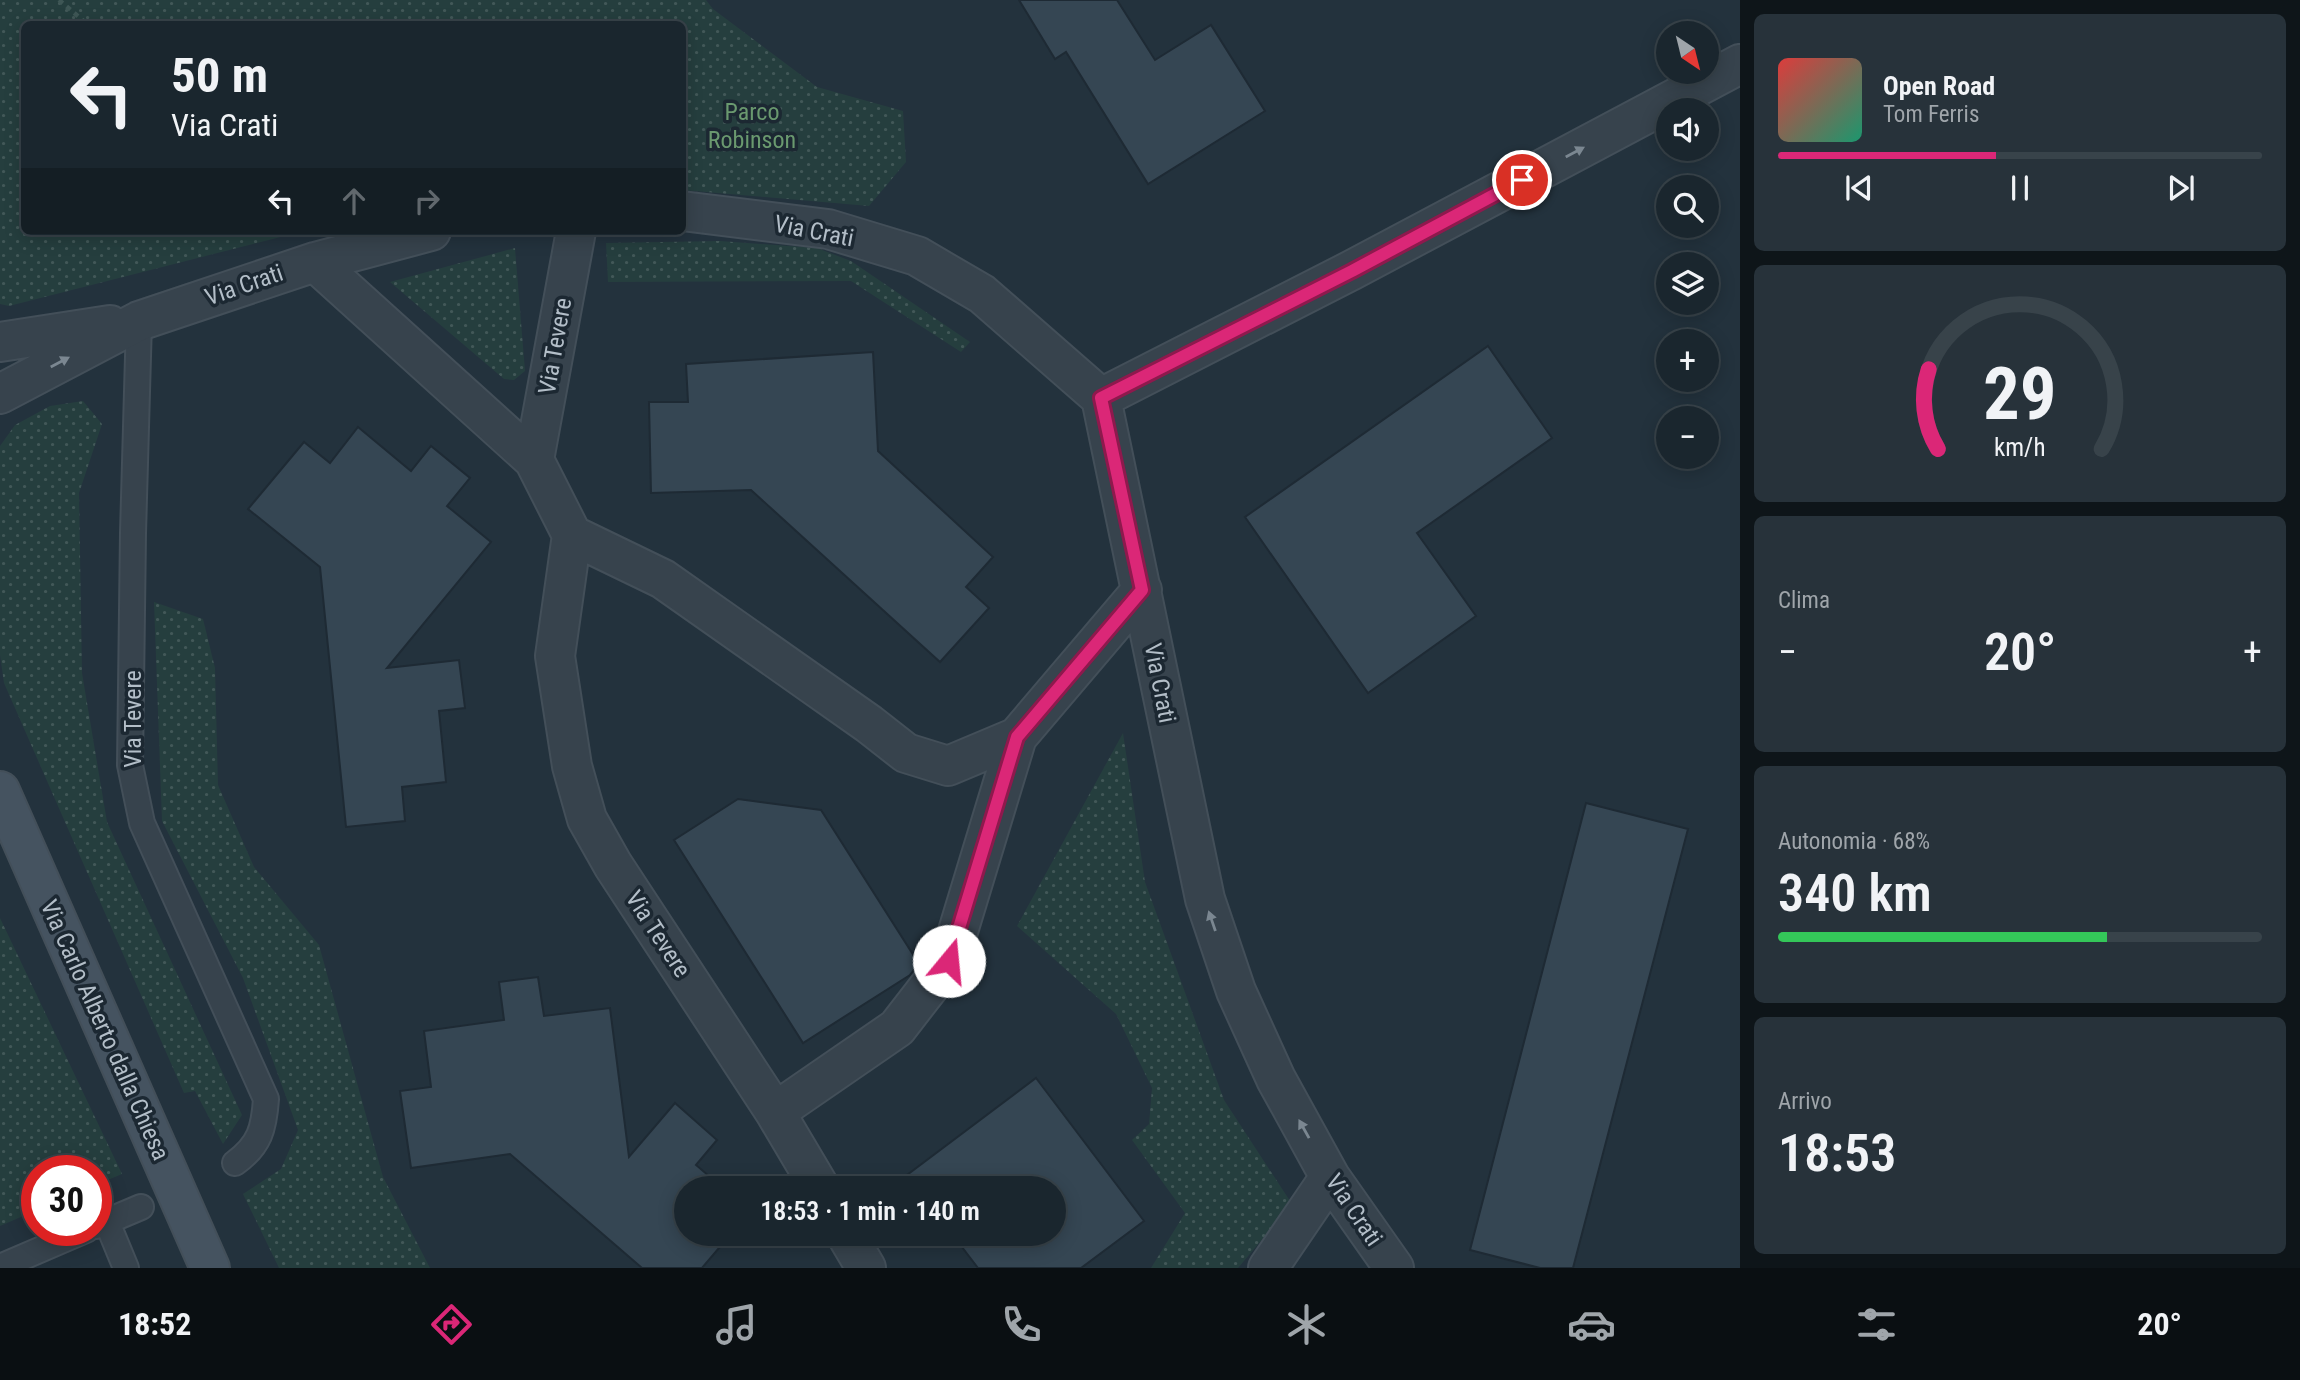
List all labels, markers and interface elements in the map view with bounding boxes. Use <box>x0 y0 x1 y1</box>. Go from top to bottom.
north arrow <box>1656 21 1718 84</box>
map controls <box>1656 21 1719 469</box>
text: 50 m <box>171 47 268 104</box>
icon: left <box>56 49 147 140</box>
text: Open Road <box>1883 71 1995 101</box>
park label: Parco Robinson <box>708 98 796 154</box>
button: sound <box>1656 98 1719 161</box>
text: Tom Ferris <box>1883 101 1979 128</box>
text: Via Crati <box>171 106 278 144</box>
one-way arrow <box>1565 146 1585 158</box>
pin <box>1492 150 1552 210</box>
icon: arrive <box>1503 161 1541 199</box>
icon: previous <box>1840 169 1878 207</box>
icon: pause <box>2001 169 2039 207</box>
icon: next <box>2162 169 2200 207</box>
button: search <box>1656 175 1719 238</box>
icon: left <box>262 182 300 220</box>
icon: ahead <box>335 182 373 220</box>
icon: right <box>408 182 446 220</box>
street label: Via Crati <box>772 210 856 252</box>
button: layers <box>1656 252 1719 315</box>
street label: Via Crati <box>201 259 287 311</box>
street label: Via Tevere <box>533 295 577 397</box>
button: + <box>1656 329 1719 392</box>
text: 29 <box>1983 352 2057 438</box>
one-way arrow <box>51 357 71 369</box>
button: − <box>1656 406 1719 469</box>
text: km/h <box>1994 433 2046 462</box>
text: Clima <box>1778 587 1830 614</box>
text: 20° <box>1984 622 2056 683</box>
text: − <box>1778 630 1797 674</box>
text: + <box>2243 630 2262 674</box>
street label: Via Crati <box>1139 641 1181 725</box>
street label: Via Tevere <box>119 670 147 768</box>
text: Autonomia · 68% <box>1778 828 1930 855</box>
text: 340 km <box>1778 863 1932 924</box>
street label: Via Tevere <box>620 885 696 983</box>
street label: Via Carlo Alberto dalla Chiesa <box>35 895 175 1165</box>
one-way arrow <box>1206 910 1217 931</box>
position arrow <box>912 924 986 998</box>
text: Arrivo <box>1778 1088 1832 1115</box>
one-way arrow <box>1298 1118 1310 1138</box>
text: 18:53 <box>1778 1123 1896 1184</box>
speed limit sign: 30 <box>21 1155 112 1246</box>
street label: Via Crati <box>1320 1169 1388 1251</box>
text: 18:53 · 1 min · 140 m <box>760 1196 980 1226</box>
icon: directions <box>427 1300 476 1349</box>
icon: music <box>712 1300 761 1349</box>
icon: phone <box>997 1300 1046 1349</box>
icon: climate <box>1282 1300 1331 1349</box>
icon: car <box>1567 1300 1616 1349</box>
icon: filters <box>1852 1300 1901 1349</box>
text: 18:52 <box>118 1305 191 1343</box>
text: 20° <box>2137 1305 2182 1343</box>

